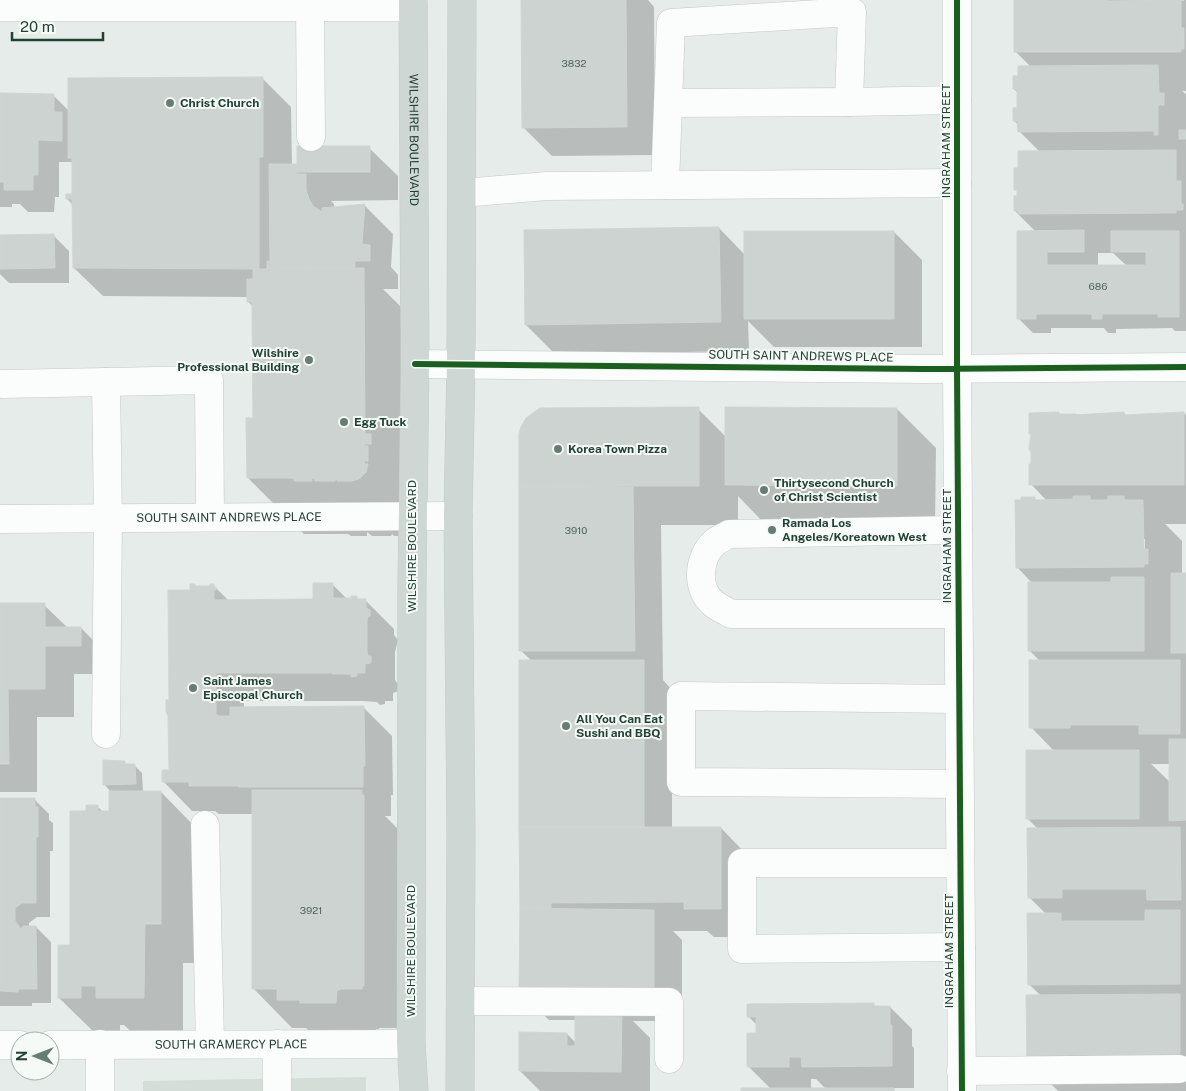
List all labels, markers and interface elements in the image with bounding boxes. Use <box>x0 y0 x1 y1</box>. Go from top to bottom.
scale bar <box>12 10 104 42</box>
text: 20 m <box>20 18 55 35</box>
house number: 3832 <box>562 57 586 69</box>
street label: WILSHIRE BOULEVARD <box>406 74 421 206</box>
street label: INGRAHAM STREET <box>939 84 953 198</box>
place label: Christ Church <box>180 96 259 110</box>
marker: Christ Church <box>164 97 176 109</box>
house number: 686 <box>1089 280 1107 292</box>
place label: Wilshire Professional Building <box>177 346 299 374</box>
street label: SOUTH SAINT ANDREWS PLACE <box>708 347 894 365</box>
marker: Wilshire Professional Building <box>303 354 315 366</box>
place label: Egg Tuck <box>354 415 407 429</box>
marker: Egg Tuck <box>338 416 350 428</box>
place label: Korea Town Pizza <box>568 442 667 456</box>
marker: Korea Town Pizza <box>552 443 564 455</box>
place label: Thirtysecond Church of Christ Scientist <box>774 476 894 504</box>
street label: WILSHIRE BOULEVARD <box>405 480 419 612</box>
marker: Thirtysecond Church of Christ Scientist <box>758 484 770 496</box>
street label: INGRAHAM STREET <box>940 489 954 603</box>
street label: SOUTH SAINT ANDREWS PLACE <box>136 510 322 525</box>
place label: Ramada Los Angeles/Koreatown West <box>782 516 927 544</box>
house number: 3910 <box>565 524 587 536</box>
marker: Ramada Los Angeles/Koreatown West <box>766 524 778 536</box>
place label: Saint James Episcopal Church <box>203 674 303 702</box>
marker: Saint James Episcopal Church <box>187 682 199 694</box>
place label: All You Can Eat Sushi and BBQ <box>576 712 663 740</box>
marker: All You Can Eat Sushi and BBQ <box>560 720 572 732</box>
street label: WILSHIRE BOULEVARD <box>404 885 418 1017</box>
street label: INGRAHAM STREET <box>942 894 956 1008</box>
house number: 3921 <box>300 904 322 916</box>
north arrow <box>10 1031 60 1081</box>
street label: SOUTH GRAMERCY PLACE <box>155 1037 307 1052</box>
text: N <box>14 1051 30 1061</box>

